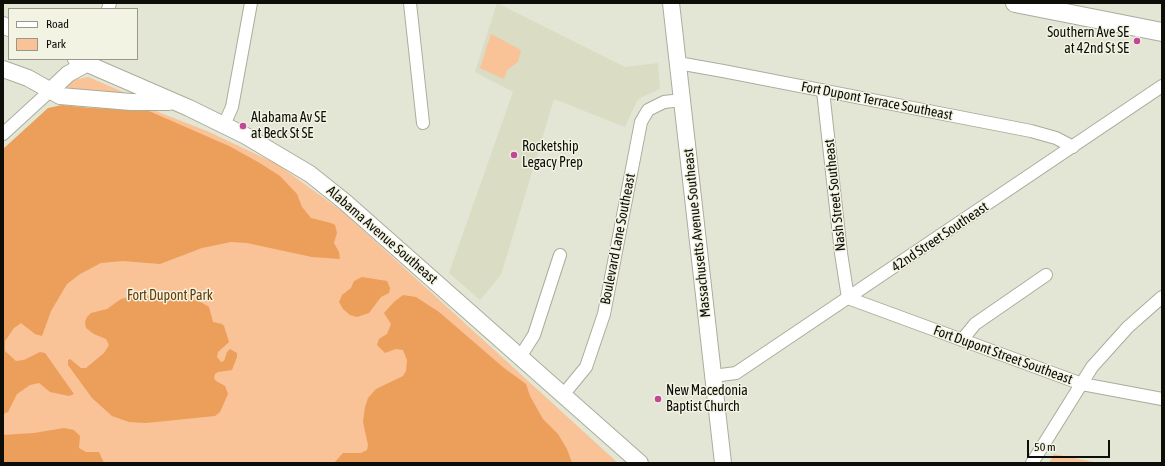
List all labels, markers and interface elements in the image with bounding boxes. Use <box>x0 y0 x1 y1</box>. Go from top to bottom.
legend <box>8 8 138 60</box>
text: Road <box>46 17 69 31</box>
place label: Southern Ave SE at 42nd St SE <box>1047 25 1129 58</box>
marker: Southern Ave SE at 42nd St SE <box>1132 36 1142 46</box>
text: Park <box>46 37 66 51</box>
street label: Fort Dupont Terrace Southeast <box>800 78 954 124</box>
place label: Alabama Av SE at Beck St SE <box>251 110 326 142</box>
marker: Alabama Av SE at Beck St SE <box>238 121 248 131</box>
street label: Nash Street Southeast <box>821 138 849 252</box>
place label: Rocketship Legacy Prep <box>522 139 583 172</box>
street label: Massachusetts Avenue Southeast <box>680 148 714 318</box>
marker: Rocketship Legacy Prep <box>509 150 519 160</box>
street label: Boulevard Lane Southeast <box>597 172 639 306</box>
street label: Alabama Avenue Southeast <box>323 182 441 288</box>
street label: 42nd Street Southeast <box>888 198 992 276</box>
park label: Fort Dupont Park <box>127 288 213 304</box>
street label: Fort Dupont Street Southeast <box>931 322 1075 388</box>
place label: New Macedonia Baptist Church <box>666 383 748 416</box>
marker: New Macedonia Baptist Church <box>653 394 663 404</box>
scale bar <box>1029 432 1112 458</box>
text: 50 m <box>1034 440 1056 454</box>

